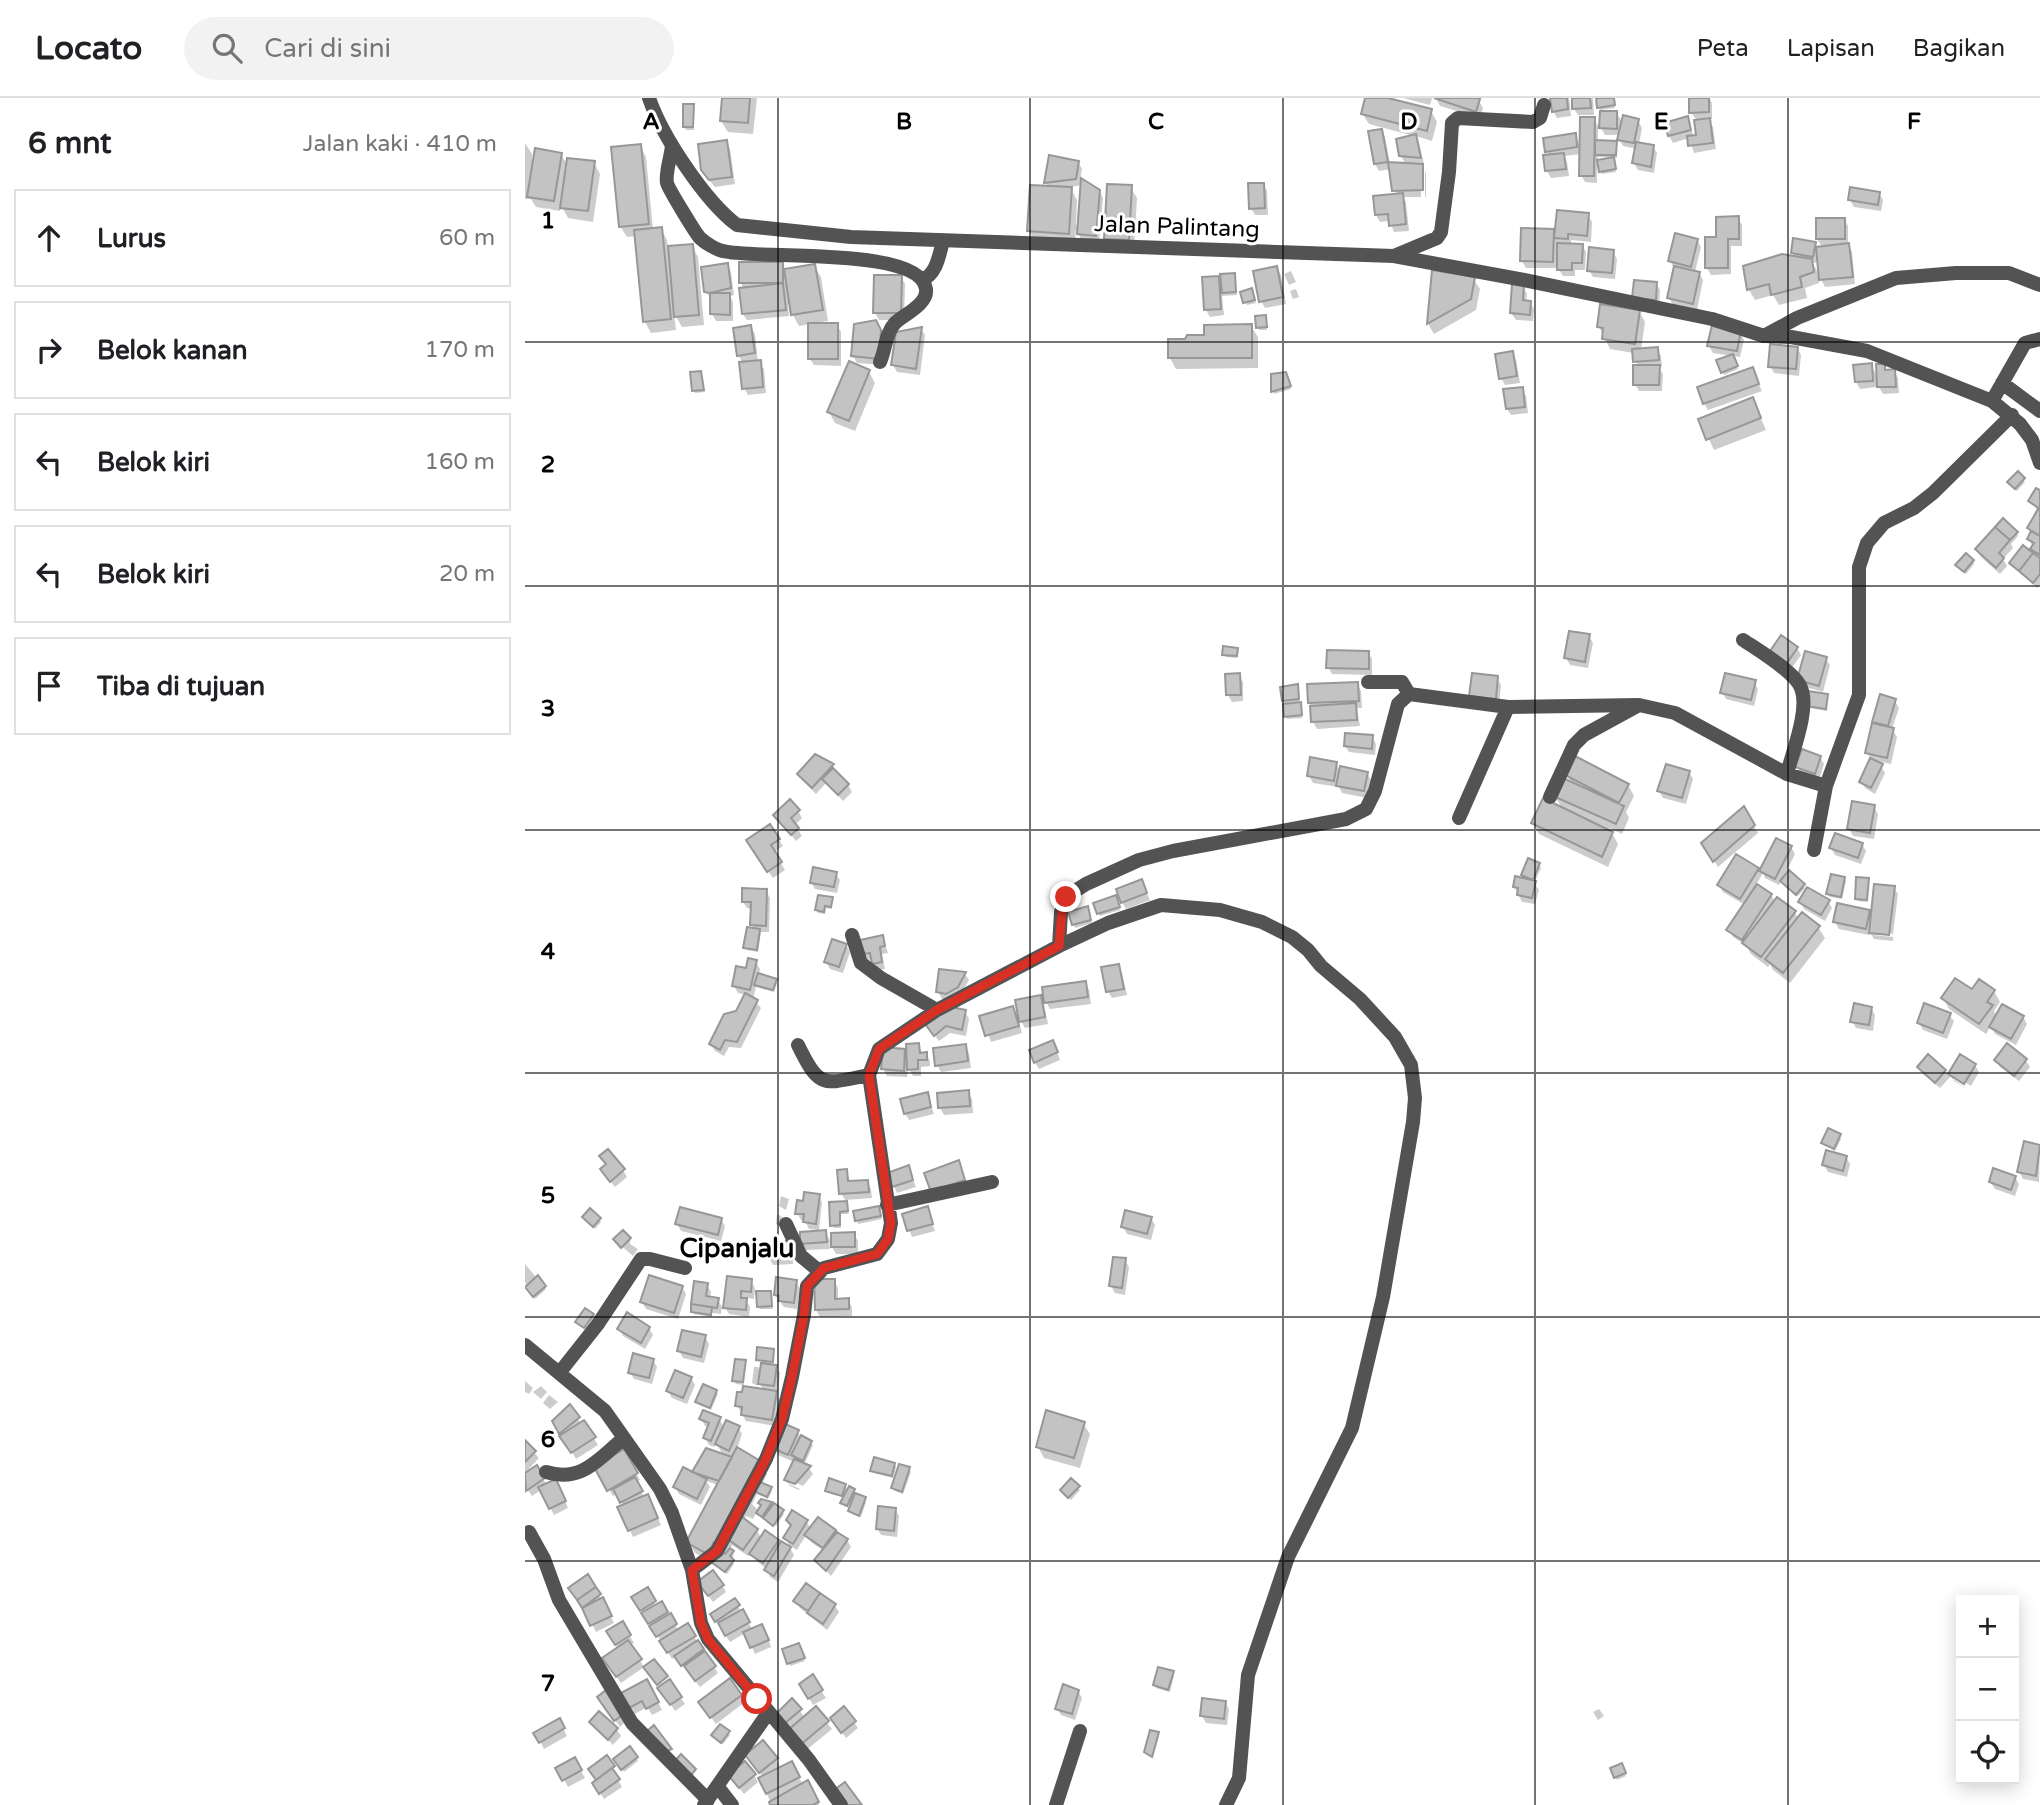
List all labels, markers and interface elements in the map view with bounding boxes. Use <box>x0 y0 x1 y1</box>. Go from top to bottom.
search box <box>184 17 674 80</box>
text: Locato <box>35 29 142 68</box>
icon: search <box>208 29 246 67</box>
text: Cari di sini <box>264 33 391 64</box>
text: Peta <box>1697 34 1749 63</box>
text: Lapisan <box>1787 34 1875 63</box>
text: Bagikan <box>1913 34 2005 63</box>
text: A <box>642 108 660 136</box>
text: B <box>896 108 912 136</box>
text: C <box>1148 108 1164 136</box>
text: D <box>1400 108 1418 136</box>
text: E <box>1654 108 1668 136</box>
text: F <box>1907 108 1921 136</box>
text: 6 mnt <box>28 125 112 162</box>
text: Jalan kaki · 410 m <box>303 130 497 158</box>
text: 1 <box>541 207 555 235</box>
street label: Jalan Palintang <box>1094 210 1260 244</box>
icon: ahead <box>30 219 68 257</box>
text: Lurus <box>97 223 166 254</box>
text: 60 m <box>439 224 495 252</box>
icon: right <box>30 331 68 369</box>
text: Belok kanan <box>97 335 248 366</box>
text: 170 m <box>425 336 495 364</box>
icon: left <box>30 443 68 481</box>
text: Belok kiri <box>97 447 210 478</box>
text: 160 m <box>425 448 495 476</box>
text: 2 <box>541 451 555 479</box>
icon: left <box>30 555 68 593</box>
text: Belok kiri <box>97 559 210 590</box>
text: 20 m <box>439 560 495 588</box>
icon: arrive <box>30 667 68 705</box>
text: Tiba di tujuan <box>97 671 265 702</box>
text: 3 <box>541 695 555 723</box>
route end <box>1050 881 1081 912</box>
text: 4 <box>541 938 556 966</box>
text: 5 <box>541 1182 555 1210</box>
district label: Cipanjalu <box>680 1233 794 1264</box>
text: 6 <box>541 1426 555 1454</box>
map controls <box>1956 1595 2019 1784</box>
button: + <box>1956 1595 2019 1658</box>
button: − <box>1956 1658 2019 1721</box>
text: 7 <box>541 1670 555 1698</box>
route start <box>741 1683 772 1714</box>
button: locate <box>1956 1721 2019 1784</box>

